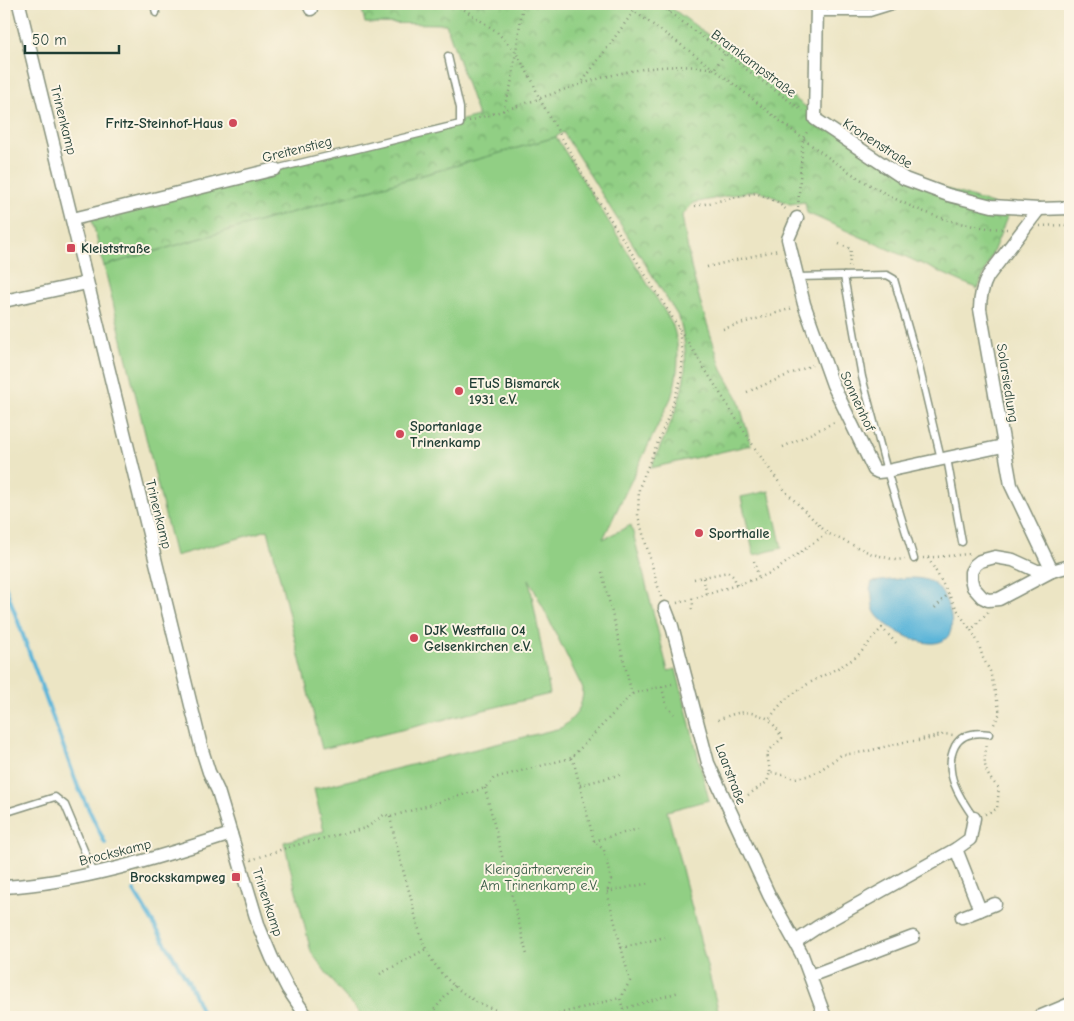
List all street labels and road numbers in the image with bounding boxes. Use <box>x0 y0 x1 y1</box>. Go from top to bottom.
street label: Bramkampstraße <box>708 26 800 101</box>
street label: Trinenkamp <box>47 83 80 157</box>
street label: Kronenstraße <box>840 115 916 172</box>
street label: Greitenstieg <box>260 133 334 166</box>
street label: Solarsiedlung <box>993 342 1022 424</box>
street label: Sonnenhof <box>836 369 879 435</box>
street label: Trinenkamp <box>142 477 175 551</box>
street label: Laarstraße <box>711 741 750 807</box>
street label: Brockskamp <box>77 835 153 870</box>
street label: Trinenkamp <box>248 866 287 939</box>

